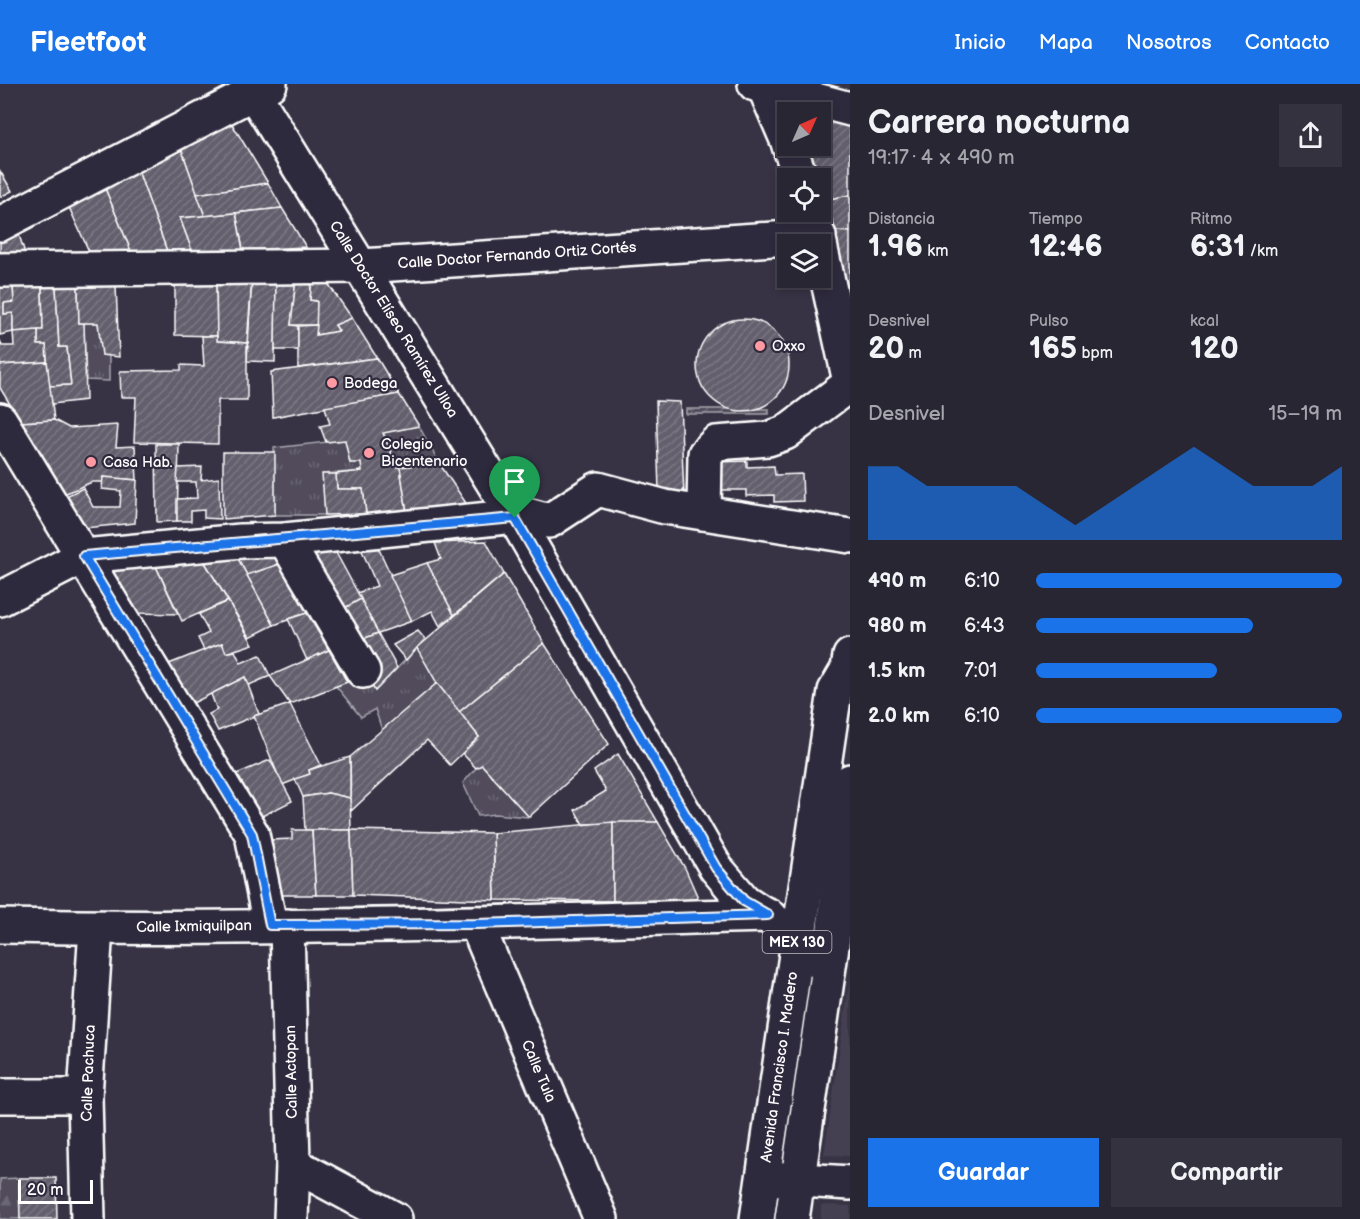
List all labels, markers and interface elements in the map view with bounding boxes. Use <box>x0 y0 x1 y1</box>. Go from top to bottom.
text: Fleetfoot <box>30 26 146 59</box>
text: Inicio <box>955 30 1006 55</box>
text: Mapa <box>1039 30 1093 55</box>
text: Nosotros <box>1126 30 1212 55</box>
text: Contacto <box>1245 30 1330 55</box>
north arrow <box>777 102 831 156</box>
map controls <box>777 102 831 288</box>
text: Carrera nocturna <box>868 103 1130 143</box>
button: share <box>1279 104 1342 167</box>
text: 19:17 · 4 × 490 m <box>868 146 1014 170</box>
button: locate <box>777 168 831 222</box>
text: Distancia <box>868 210 935 229</box>
text: Tiempo <box>1029 210 1083 229</box>
text: Ritmo <box>1190 210 1232 229</box>
street label: Calle Doctor Elíseo Ramírez Ulloa <box>325 217 462 421</box>
text: 1.96 <box>868 229 923 265</box>
text: 12:46 <box>1029 229 1103 265</box>
text: 6:31 <box>1190 229 1246 265</box>
button: layers <box>777 234 831 288</box>
street label: Calle Doctor Fernando Ortiz Cortés <box>397 238 638 273</box>
text: km <box>923 242 948 261</box>
text: /km <box>1246 242 1278 261</box>
text: Desnivel <box>868 312 930 331</box>
text: Pulso <box>1029 312 1069 331</box>
text: kcal <box>1190 312 1219 331</box>
text: 20 <box>868 331 904 367</box>
text: 165 <box>1029 331 1077 367</box>
text: 120 <box>1190 331 1239 367</box>
place label: Oxxo <box>772 337 806 356</box>
marker: Oxxo <box>753 339 767 353</box>
text: m <box>904 344 922 363</box>
text: bpm <box>1077 344 1113 363</box>
place label: Bodega <box>344 374 397 393</box>
marker: Bodega <box>325 376 339 390</box>
text: Desnivel <box>868 402 945 426</box>
text: 15–19 m <box>1268 402 1342 426</box>
place label: Colegio Bicentenario <box>381 435 468 471</box>
marker: Colegio Bicentenario <box>362 446 376 460</box>
place label: Casa Hab. <box>103 453 172 472</box>
marker: Casa Hab. <box>84 455 98 469</box>
pin <box>489 456 540 518</box>
icon: arrive <box>498 465 531 498</box>
text: 490 m <box>868 569 926 593</box>
text: 6:10 <box>964 569 1000 593</box>
text: 980 m <box>868 614 927 638</box>
text: 6:43 <box>964 614 1005 638</box>
text: 1.5 km <box>868 659 925 683</box>
text: 7:01 <box>964 659 997 683</box>
text: 2.0 km <box>868 704 930 728</box>
text: 6:10 <box>964 704 1000 728</box>
street label: Calle Ixmiquilpan <box>136 916 252 937</box>
road number: MEX 130 <box>762 931 832 953</box>
street label: Avenida Francisco I. Madero <box>757 970 802 1164</box>
street label: Calle Pachuca <box>77 1024 100 1122</box>
street label: Calle Actopan <box>281 1025 302 1119</box>
street label: Calle Tula <box>517 1037 560 1105</box>
button: Guardar <box>868 1138 1099 1207</box>
button: Compartir <box>1111 1138 1342 1207</box>
scale bar <box>18 1177 93 1204</box>
text: 20 m <box>27 1181 63 1200</box>

